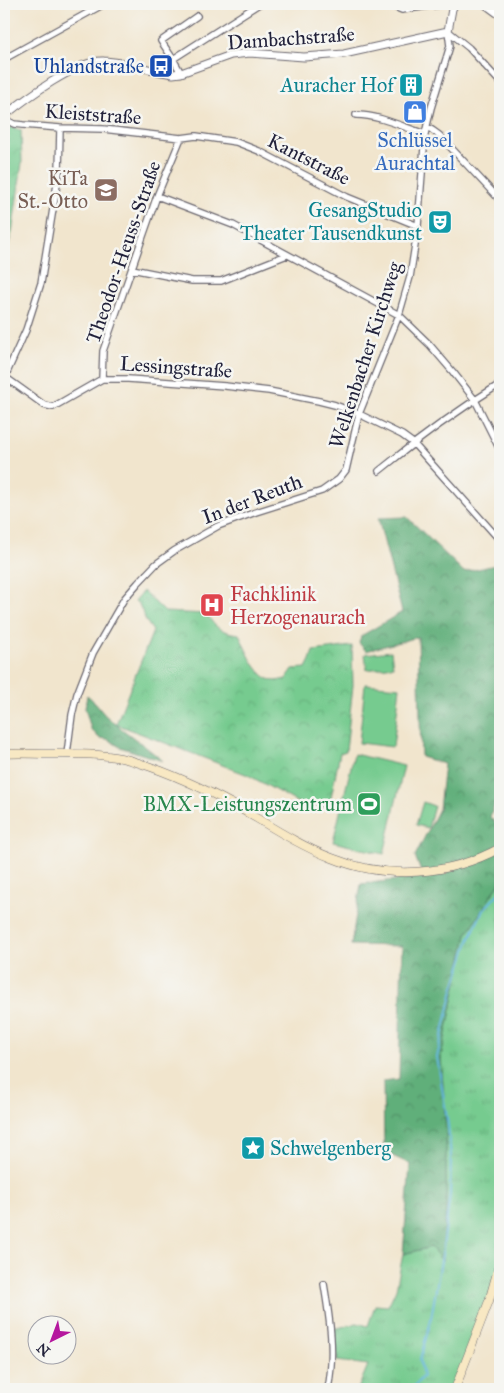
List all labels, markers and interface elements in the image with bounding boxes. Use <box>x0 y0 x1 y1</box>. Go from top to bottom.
street label: Dambachstraße <box>226 22 356 54</box>
bus stop icon: Uhlandstraße <box>148 53 174 79</box>
place label: Uhlandstraße <box>33 54 144 78</box>
building icon: Auracher Hof <box>398 72 424 98</box>
place label: Auracher Hof <box>280 73 397 97</box>
street label: Kleiststraße <box>44 99 142 129</box>
shop icon: Schlüssel Aurachtal <box>402 99 428 125</box>
street label: Kantstraße <box>264 128 354 190</box>
place label: Schlüssel Aurachtal <box>374 128 456 175</box>
street label: Theodor-Heuss-Straße <box>81 158 165 346</box>
place label: KiTa St.-Otto <box>17 166 89 213</box>
school or university icon: KiTa St.-Otto <box>93 177 119 203</box>
place label: GesangStudio Theater Tausendkunst <box>240 198 422 245</box>
theatre icon: GesangStudio Theater Tausendkunst <box>427 209 453 235</box>
street label: Welkenbacher Kirchweg <box>323 258 408 452</box>
street label: Lessingstraße <box>119 351 233 384</box>
street label: In der Reuth <box>199 469 305 529</box>
place label: Fachklinik Herzogenaurach <box>230 582 365 630</box>
hospital icon: Fachklinik Herzogenaurach <box>199 592 225 618</box>
sports icon: BMX-Leistungszentrum <box>356 791 382 817</box>
place label: BMX-Leistungszentrum <box>143 792 352 817</box>
place icon: Schwelgenberg <box>240 1135 266 1161</box>
place label: Schwelgenberg <box>270 1136 391 1161</box>
north arrow <box>28 1316 78 1366</box>
text: N <box>33 1339 54 1360</box>

